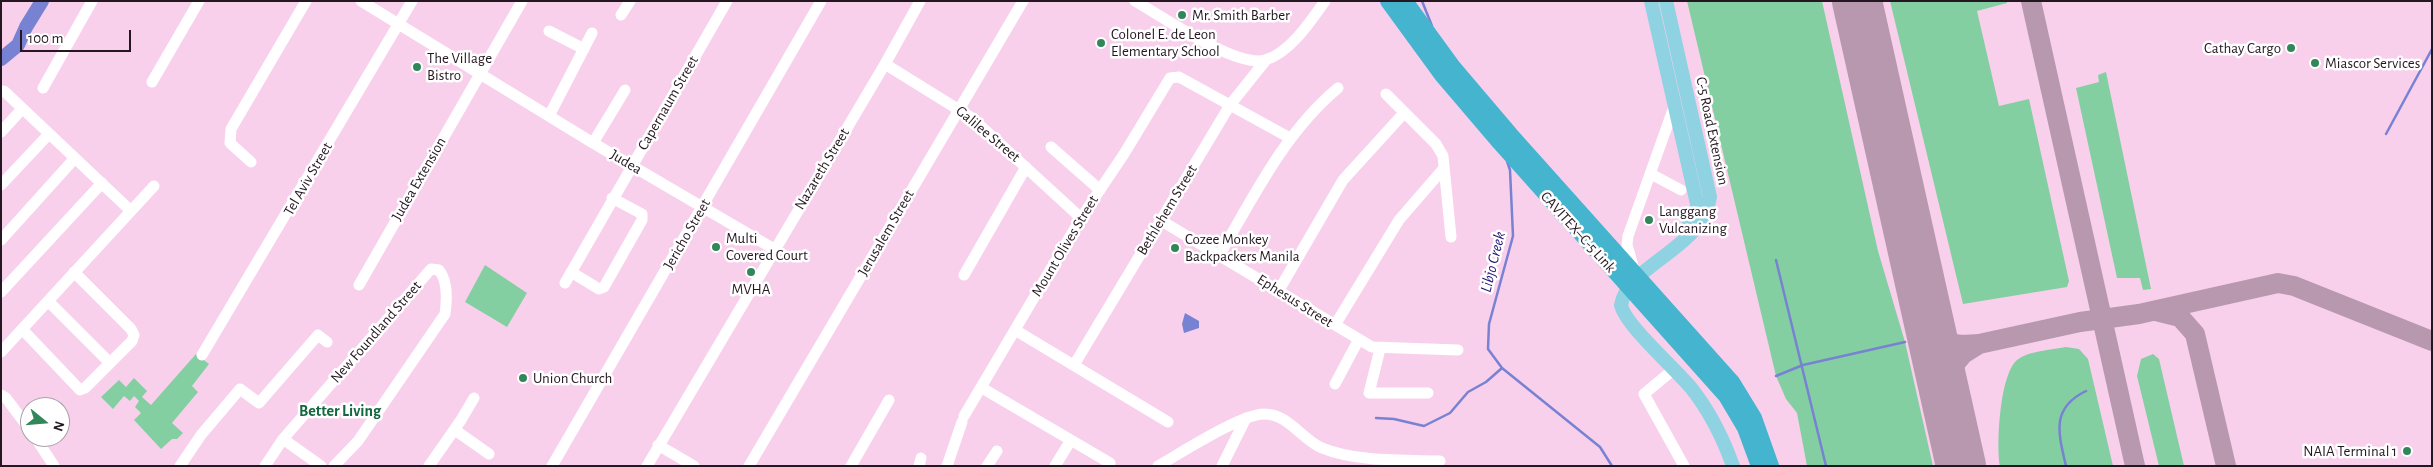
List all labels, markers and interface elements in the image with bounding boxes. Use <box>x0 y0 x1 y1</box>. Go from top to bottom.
place label: Mr. Smith Barber <box>1192 6 1290 24</box>
marker: Mr. Smith Barber <box>1176 9 1188 21</box>
scale bar <box>22 20 134 52</box>
place label: Colonel E. de Leon Elementary School <box>1111 25 1220 60</box>
text: 100 m <box>28 31 63 46</box>
marker: Colonel E. de Leon Elementary School <box>1095 37 1107 49</box>
place label: Cathay Cargo <box>2204 39 2281 57</box>
marker: Cathay Cargo <box>2285 42 2297 54</box>
place label: The Village Bistro <box>427 49 492 84</box>
street label: Capernaum Street <box>634 53 702 153</box>
place label: Miascor Services <box>2325 54 2420 72</box>
marker: Miascor Services <box>2309 57 2321 69</box>
marker: The Village Bistro <box>411 61 423 73</box>
street label: C-5 Road Extension <box>1692 75 1732 187</box>
street label: Galilee Street <box>952 102 1024 166</box>
street label: Nazareth Street <box>791 125 853 213</box>
street label: Judea Extension <box>388 134 450 224</box>
street label: Tel Aviv Street <box>280 139 336 219</box>
street label: Judea <box>607 146 645 178</box>
street label: Bethlehem Street <box>1133 161 1201 259</box>
street label: Jerusalem Street <box>854 187 918 279</box>
street label: CAVITEX–C-5 Link <box>1537 188 1619 276</box>
street label: Mount Olives Street <box>1028 192 1102 300</box>
street label: Jericho Street <box>660 196 714 272</box>
place label: Langgang Vulcanizing <box>1659 202 1727 237</box>
marker: Langgang Vulcanizing <box>1643 214 1655 226</box>
place label: Multi Covered Court <box>726 229 808 264</box>
place label: Cozee Monkey Backpackers Manila <box>1185 230 1300 265</box>
water label: Libjo Creek <box>1476 230 1510 294</box>
marker: Multi Covered Court <box>710 241 722 253</box>
marker: Cozee Monkey Backpackers Manila <box>1169 242 1181 254</box>
marker: MVHA <box>745 266 757 278</box>
street label: Ephesus Street <box>1254 271 1336 331</box>
street label: New Foundland Street <box>327 277 425 387</box>
place label: MVHA <box>731 280 771 298</box>
place label: Union Church <box>533 369 612 387</box>
marker: Union Church <box>517 372 529 384</box>
north arrow <box>20 397 70 447</box>
district label: Better Living <box>299 401 381 421</box>
text: N <box>50 419 67 433</box>
place label: NAIA Terminal 1 <box>2303 442 2397 460</box>
marker: NAIA Terminal 1 <box>2401 445 2413 457</box>

